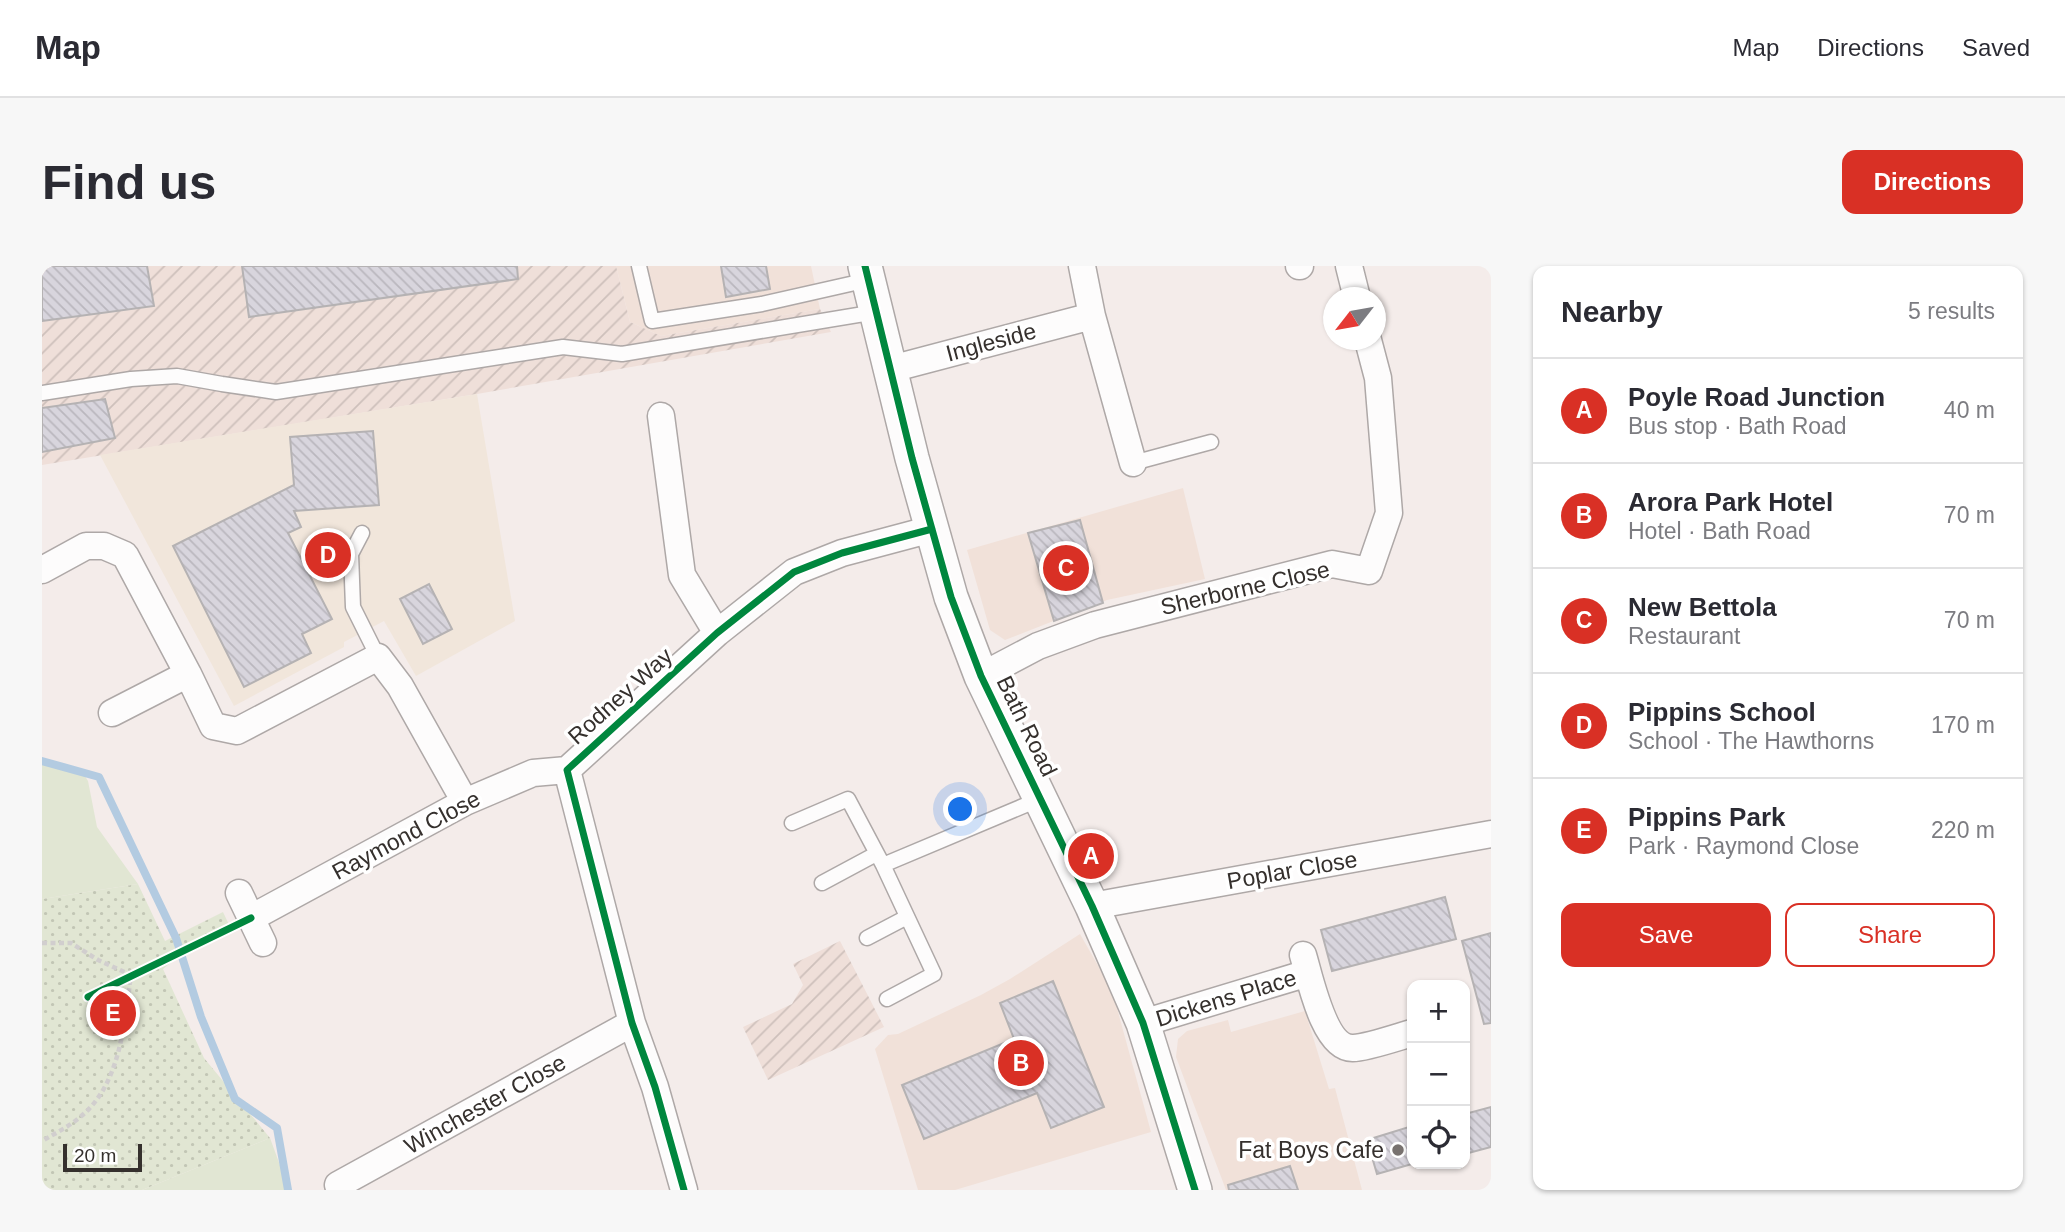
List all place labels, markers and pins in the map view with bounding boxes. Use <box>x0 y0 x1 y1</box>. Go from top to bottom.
pin: D <box>305 529 351 581</box>
pin: C <box>1043 542 1089 594</box>
pin: A <box>1068 830 1114 882</box>
pin: E <box>90 987 136 1039</box>
pin: B <box>998 1037 1044 1089</box>
place label: Fat Boys Cafe <box>1238 1137 1384 1163</box>
marker: Fat Boys Cafe <box>1390 1142 1406 1158</box>

